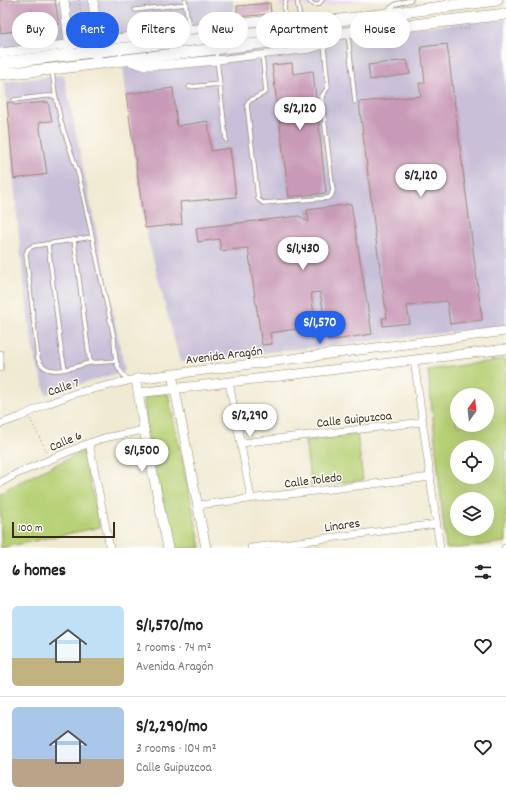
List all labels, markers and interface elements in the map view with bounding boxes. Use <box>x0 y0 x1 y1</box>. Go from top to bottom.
chip: Buy <box>12 12 58 48</box>
chip: Rent <box>66 12 119 48</box>
chip: Filters <box>127 12 190 48</box>
chip: New <box>198 12 248 48</box>
chip: Apartment <box>256 12 342 48</box>
chip: House <box>350 12 410 48</box>
pin: S/2,120 <box>263 97 337 131</box>
text: S/2,120 <box>283 100 317 119</box>
pin: S/2,120 <box>384 164 458 198</box>
text: S/2,120 <box>404 167 438 186</box>
pin: S/1,430 <box>266 237 340 271</box>
text: S/1,430 <box>286 240 320 259</box>
pin: S/1,570 <box>283 311 357 345</box>
text: S/1,570 <box>304 314 336 333</box>
street label: Avenida Aragón <box>185 342 264 371</box>
street label: Calle 7 <box>45 374 82 402</box>
north arrow <box>450 388 494 432</box>
map controls <box>450 388 494 536</box>
pin: S/2,290 <box>213 404 287 438</box>
text: S/2,290 <box>232 407 268 426</box>
street label: Calle Guipuzcoa <box>316 407 394 434</box>
street label: Calle 6 <box>47 427 85 458</box>
pin: S/1,500 <box>105 439 179 473</box>
button: locate <box>450 440 494 484</box>
text: S/1,500 <box>125 442 159 461</box>
street label: Calle Toledo <box>283 468 343 494</box>
button: layers <box>450 492 494 536</box>
street label: Linares <box>323 515 361 538</box>
scale bar <box>12 520 115 539</box>
text: 100 m <box>18 521 42 537</box>
text: 6 homes <box>12 560 66 584</box>
icon: filters <box>472 561 494 583</box>
text: S/1,570/mo <box>136 615 203 639</box>
icon: home <box>44 622 92 670</box>
icon: heart <box>472 635 494 657</box>
text: 2 rooms · 74 m² <box>136 639 211 658</box>
text: Avenida Aragón <box>136 658 213 677</box>
text: S/2,290/mo <box>136 716 208 740</box>
icon: home <box>44 723 92 771</box>
icon: heart <box>472 736 494 758</box>
text: 3 rooms · 104 m² <box>136 740 216 759</box>
text: Calle Guipuzcoa <box>136 759 212 778</box>

